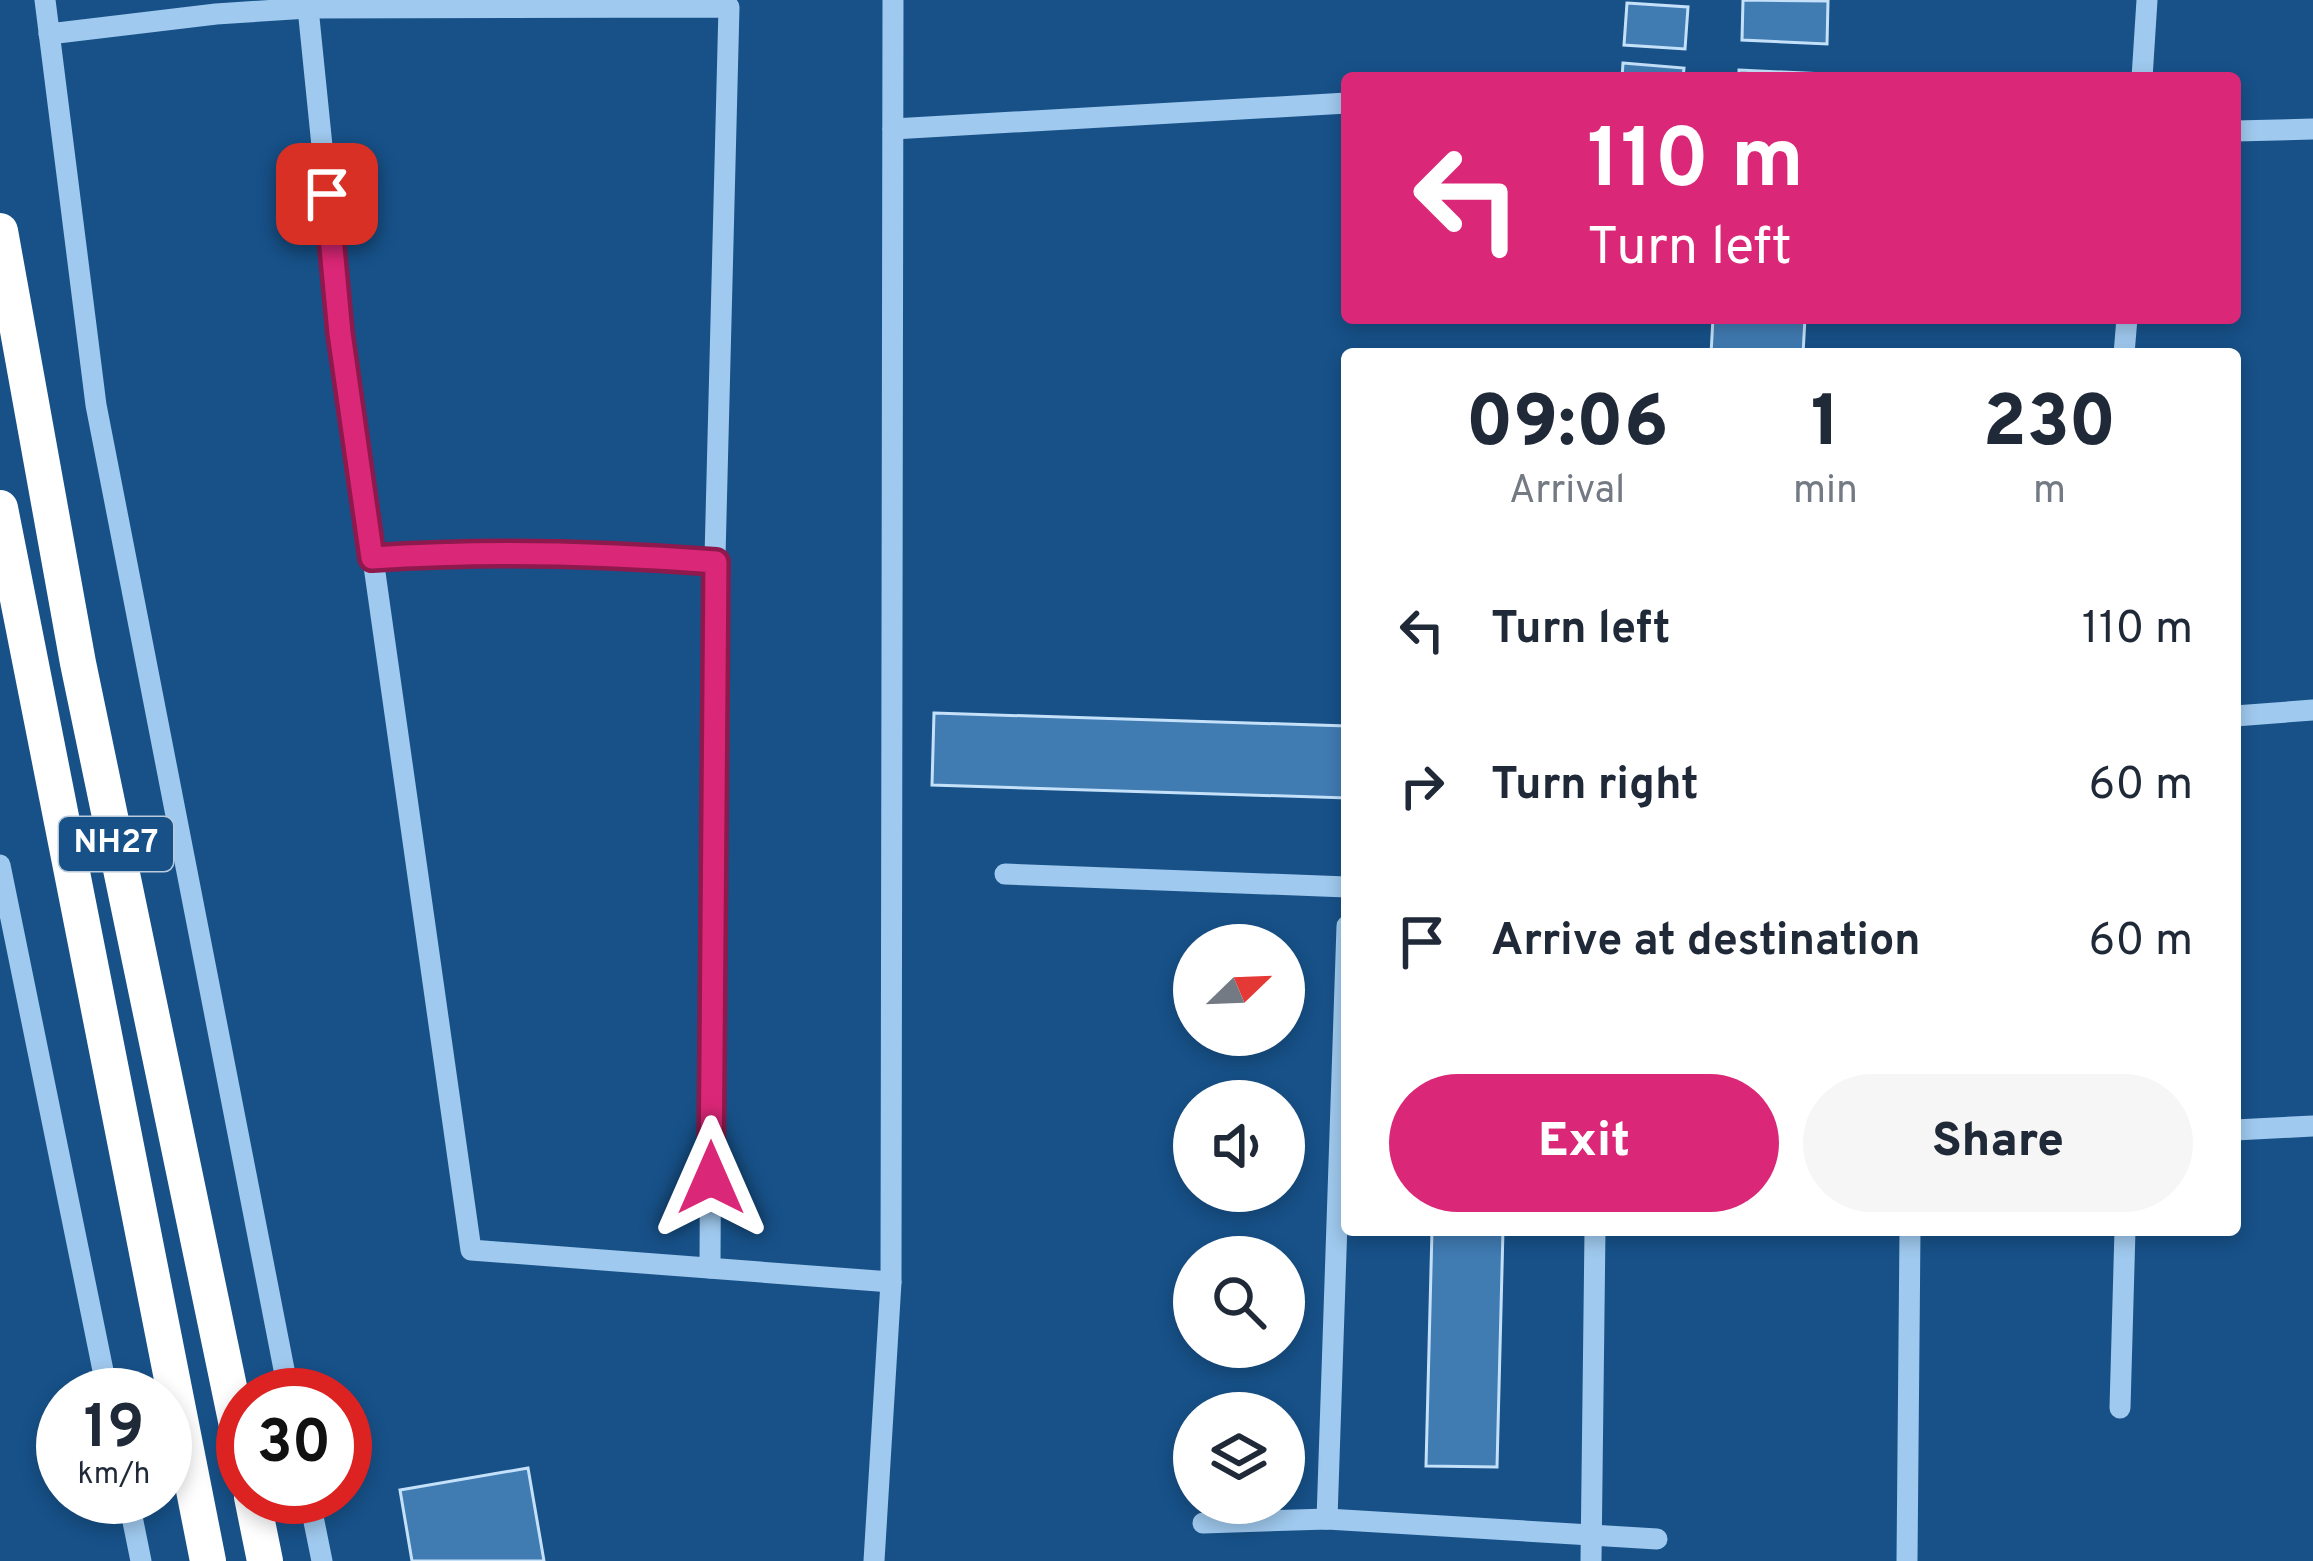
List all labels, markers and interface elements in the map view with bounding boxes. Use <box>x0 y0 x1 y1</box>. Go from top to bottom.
text: 110 m <box>1587 111 1804 217</box>
icon: left <box>1389 120 1545 276</box>
pin <box>276 143 378 245</box>
icon: arrive <box>294 161 360 227</box>
text: Turn left <box>1587 215 1792 284</box>
text: 09:06 <box>1466 380 1668 472</box>
text: 1 <box>1811 380 1840 472</box>
text: 230 <box>1983 380 2116 472</box>
text: Arrival <box>1509 468 1625 517</box>
text: min <box>1793 468 1858 517</box>
text: m <box>2033 468 2066 517</box>
icon: left <box>1389 597 1455 663</box>
text: Turn left <box>1491 602 1670 659</box>
text: 110 m <box>2082 602 2193 659</box>
icon: right <box>1389 753 1455 819</box>
text: Turn right <box>1491 758 1699 815</box>
text: 60 m <box>2089 758 2193 815</box>
road number: NH27 <box>59 817 173 871</box>
icon: arrive <box>1389 909 1455 975</box>
text: Arrive at destination <box>1491 914 1921 971</box>
text: 60 m <box>2089 914 2193 971</box>
north arrow <box>1173 924 1305 1056</box>
map controls <box>1173 924 1305 1524</box>
button: Exit <box>1389 1074 1779 1212</box>
button: Share <box>1803 1074 2193 1212</box>
button: sound <box>1173 1080 1305 1212</box>
position arrow <box>648 1115 774 1241</box>
button: search <box>1173 1236 1305 1368</box>
speed limit sign: 30 <box>216 1368 372 1524</box>
button: layers <box>1173 1392 1305 1524</box>
text: 19 <box>84 1393 144 1469</box>
text: km/h <box>78 1457 150 1494</box>

